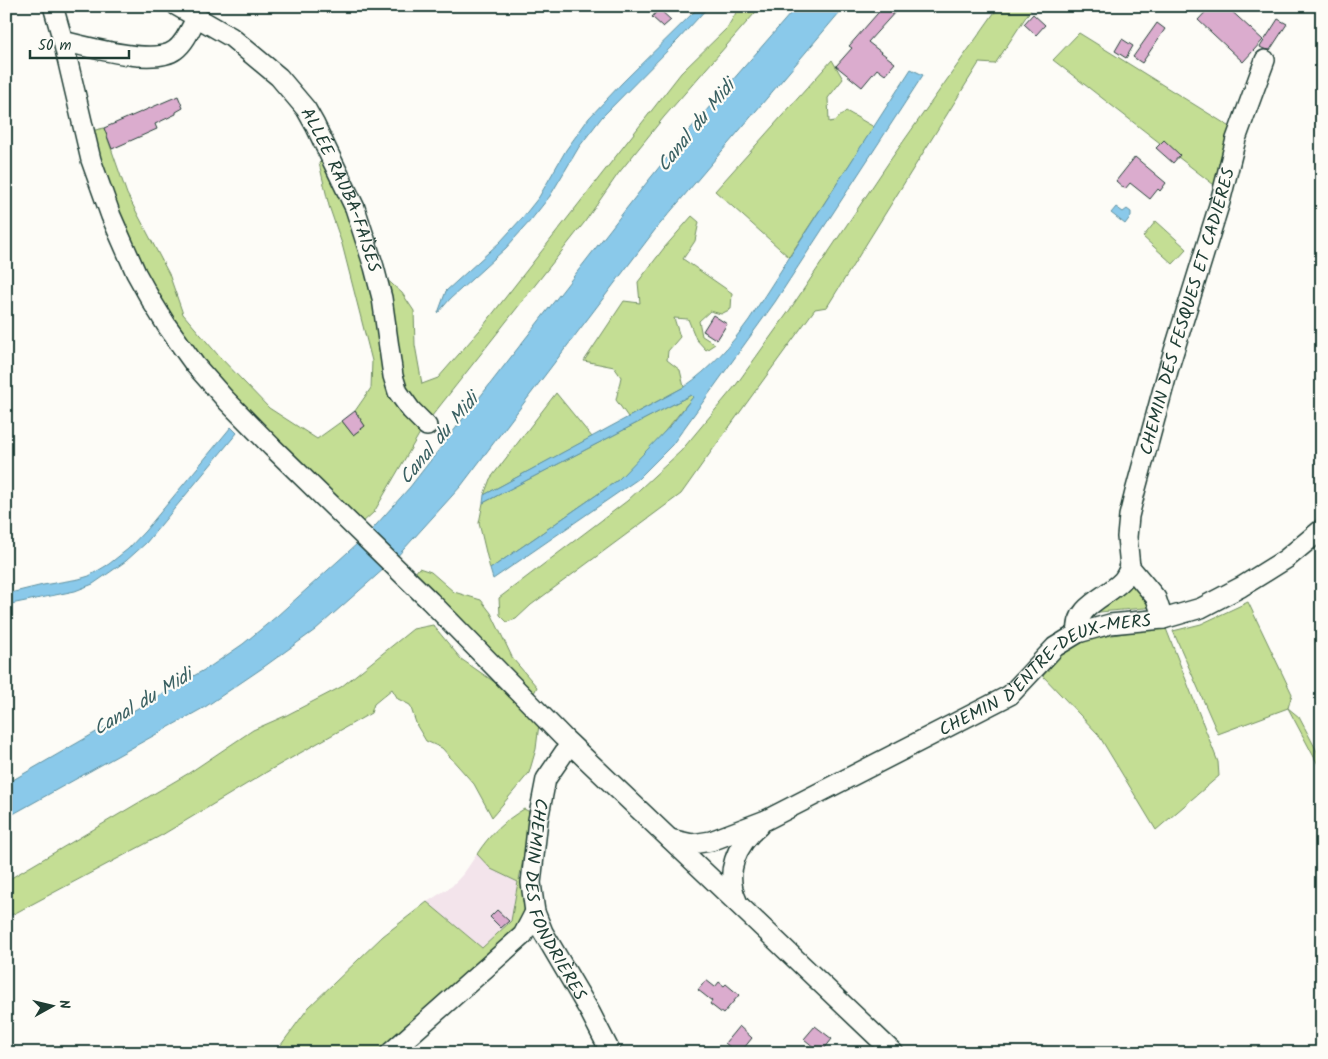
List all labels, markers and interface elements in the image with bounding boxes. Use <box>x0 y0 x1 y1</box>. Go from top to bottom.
scale bar <box>30 28 129 60</box>
text: 50 m <box>38 34 72 58</box>
water label: Canal du Midi <box>650 70 746 179</box>
street label: ALLÉE RAUBA-FAÏSES <box>292 102 388 277</box>
street label: CHEMIN DES FESQUES ET CADIÈRES <box>1133 165 1244 459</box>
water label: Canal du Midi <box>392 384 490 492</box>
street label: CHEMIN D'ENTRE-DEUX-MERS <box>934 607 1153 745</box>
water label: Canal du Midi <box>88 659 202 744</box>
street label: CHEMIN DES FONDRIÈRES <box>515 796 593 1007</box>
north arrow <box>28 982 78 1032</box>
text: N <box>52 998 75 1010</box>

